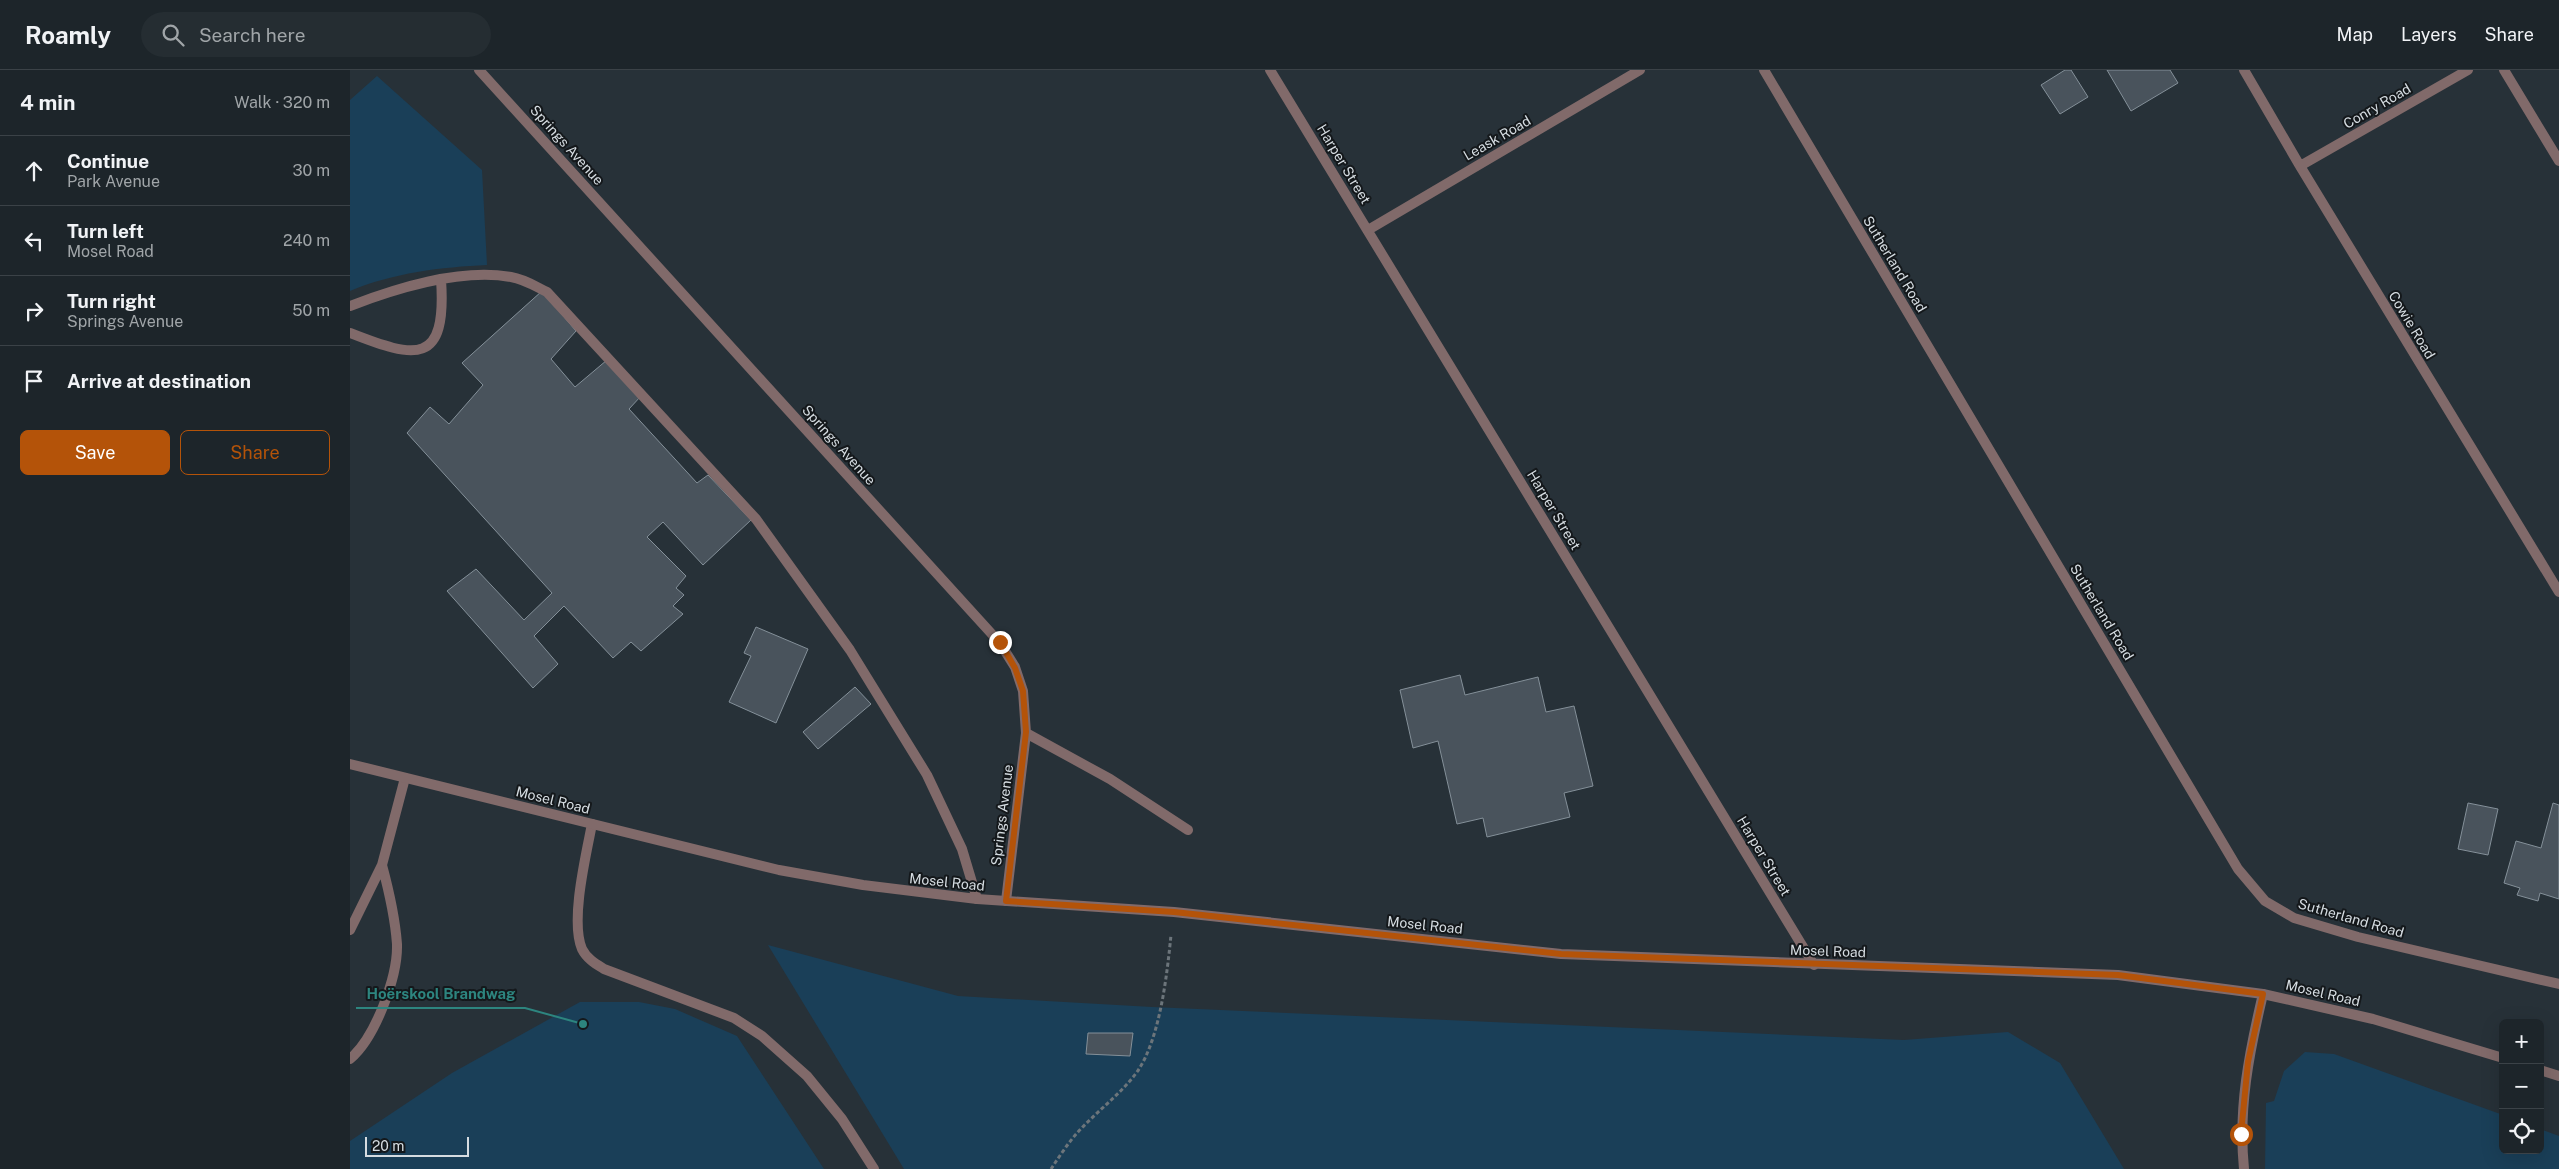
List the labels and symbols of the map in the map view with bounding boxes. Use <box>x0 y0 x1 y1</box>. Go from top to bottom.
street label: Conry Road <box>2340 80 2414 132</box>
street label: Springs Avenue <box>527 102 607 188</box>
street label: Leask Road <box>1461 112 1533 164</box>
street label: Harper Street <box>1314 121 1374 207</box>
street label: Sutherland Road <box>1860 213 1930 315</box>
street label: Cowie Road <box>2386 288 2438 362</box>
street label: Springs Avenue <box>799 402 879 488</box>
street label: Harper Street <box>1524 467 1584 553</box>
street label: Sutherland Road <box>2067 561 2137 663</box>
route end <box>989 631 1012 654</box>
street label: Springs Avenue <box>988 763 1016 867</box>
street label: Mosel Road <box>514 783 592 817</box>
street label: Harper Street <box>1734 813 1794 899</box>
street label: Mosel Road <box>908 870 986 894</box>
street label: Sutherland Road <box>2296 895 2406 941</box>
street label: Mosel Road <box>1386 913 1464 937</box>
street label: Mosel Road <box>1790 942 1866 960</box>
street label: Mosel Road <box>2284 977 2362 1009</box>
callout: Hoërskool Brandwag <box>356 978 525 1008</box>
text: Hoërskool Brandwag <box>367 985 516 1002</box>
route start <box>2230 1123 2253 1146</box>
scale bar <box>365 1134 469 1157</box>

